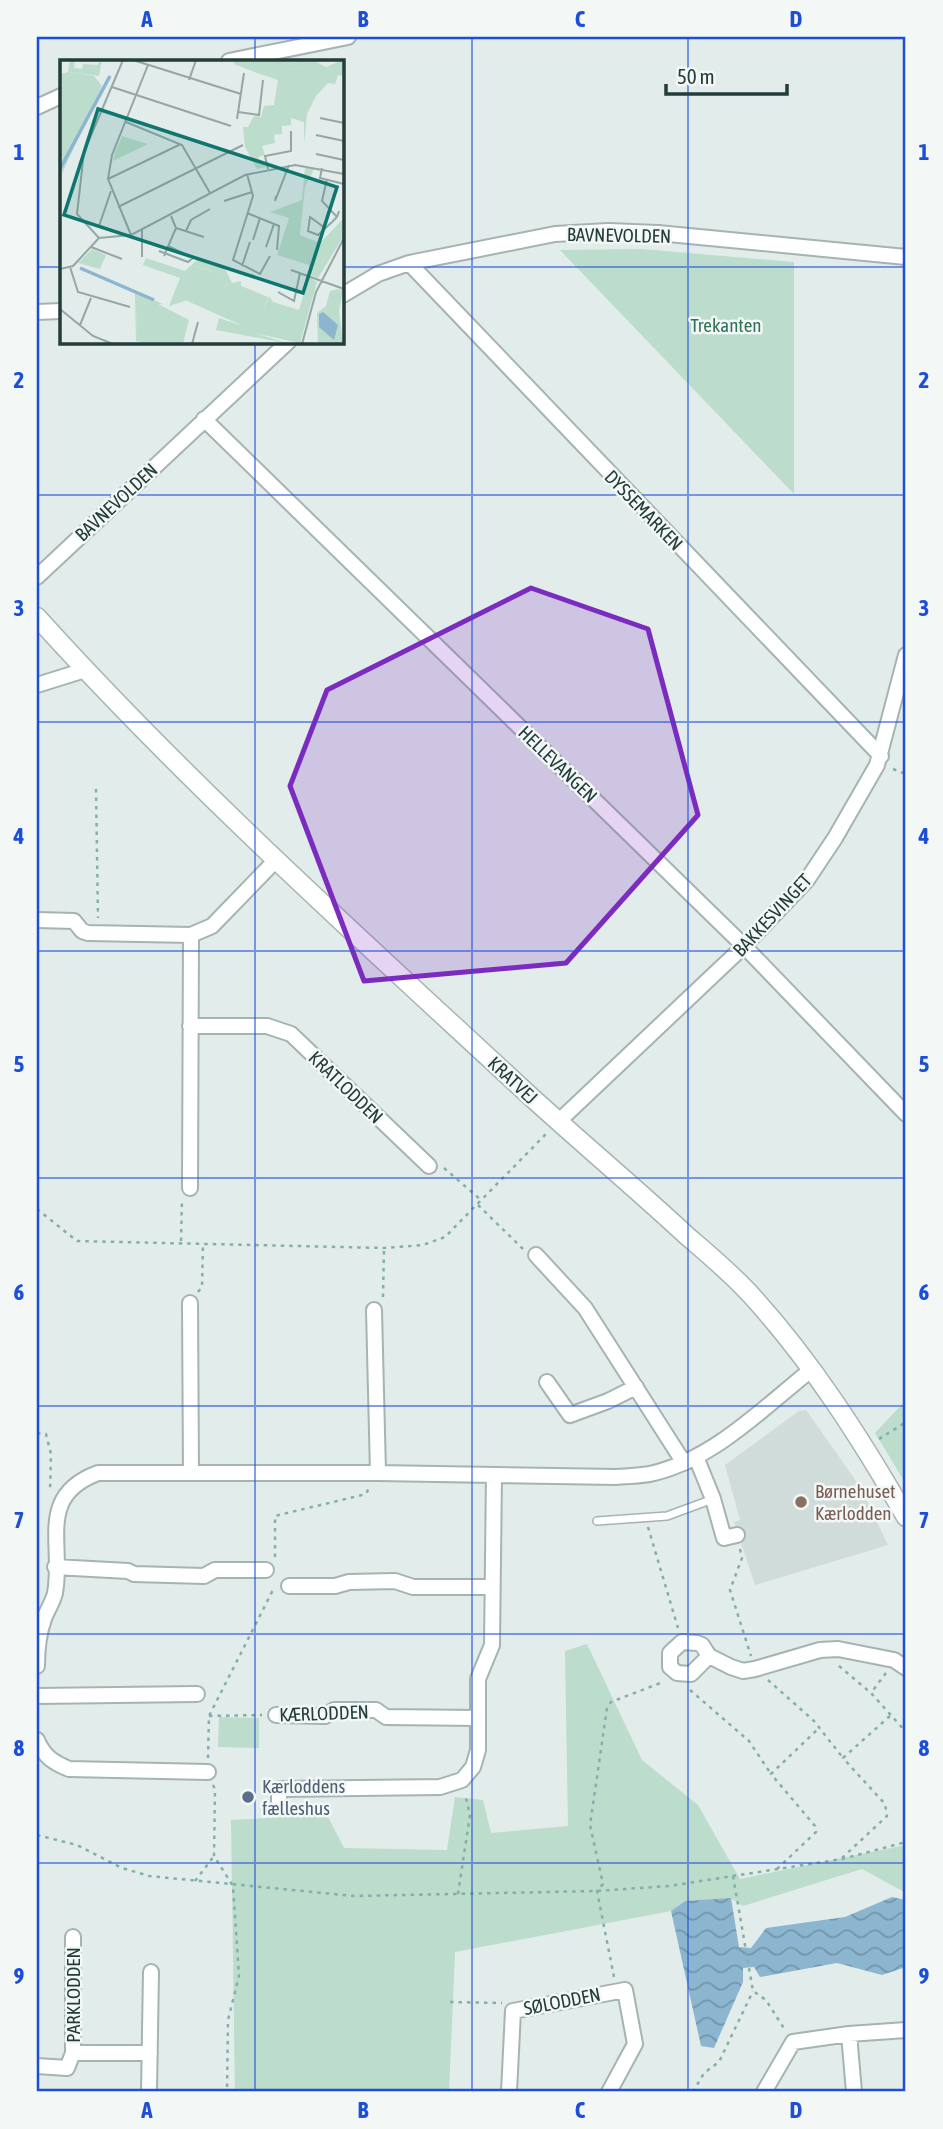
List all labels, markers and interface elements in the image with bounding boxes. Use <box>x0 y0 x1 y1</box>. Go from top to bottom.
text: A <box>140 6 153 32</box>
text: B <box>358 6 369 32</box>
text: C <box>575 6 586 32</box>
text: D <box>790 6 803 32</box>
scale bar <box>666 52 787 96</box>
inset map <box>60 60 343 343</box>
text: 50 m <box>677 64 715 88</box>
text: 1 <box>14 139 25 165</box>
text: 1 <box>919 139 930 165</box>
street label: BAVNEVOLDEN <box>567 223 671 247</box>
park label: Trekanten <box>691 314 761 336</box>
text: 2 <box>14 367 24 393</box>
text: 2 <box>919 367 929 393</box>
street label: BAVNEVOLDEN <box>70 458 162 546</box>
street label: DYSSEMARKEN <box>600 465 688 555</box>
text: 3 <box>14 595 24 621</box>
text: 3 <box>919 595 929 621</box>
street label: HELLEVANGEN <box>514 721 602 807</box>
text: 4 <box>13 823 25 849</box>
text: 4 <box>918 823 930 849</box>
street label: BAKKESVINGET <box>728 869 816 961</box>
street label: KRATLODDEN <box>304 1046 388 1128</box>
text: 5 <box>14 1051 25 1077</box>
text: 5 <box>919 1051 930 1077</box>
street label: KRATVEJ <box>484 1052 542 1108</box>
text: 6 <box>14 1279 25 1305</box>
text: 6 <box>919 1279 930 1305</box>
place label: Børnehuset Kærlodden <box>815 1480 896 1524</box>
marker: Børnehuset Kærlodden <box>793 1494 809 1510</box>
text: 7 <box>14 1507 24 1533</box>
text: 7 <box>919 1507 929 1533</box>
street label: KÆRLODDEN <box>279 1700 369 1726</box>
text: 8 <box>14 1735 25 1761</box>
text: 8 <box>919 1735 930 1761</box>
place label: Kærloddens fælleshus <box>262 1775 346 1819</box>
marker: Kærloddens fælleshus <box>240 1789 256 1805</box>
street label: PARKLODDEN <box>62 1947 84 2043</box>
text: 9 <box>14 1963 25 1989</box>
text: 9 <box>919 1963 930 1989</box>
street label: SØLODDEN <box>522 1983 602 2019</box>
text: A <box>140 2097 153 2123</box>
text: B <box>358 2097 369 2123</box>
text: C <box>575 2097 586 2123</box>
text: D <box>790 2097 803 2123</box>

